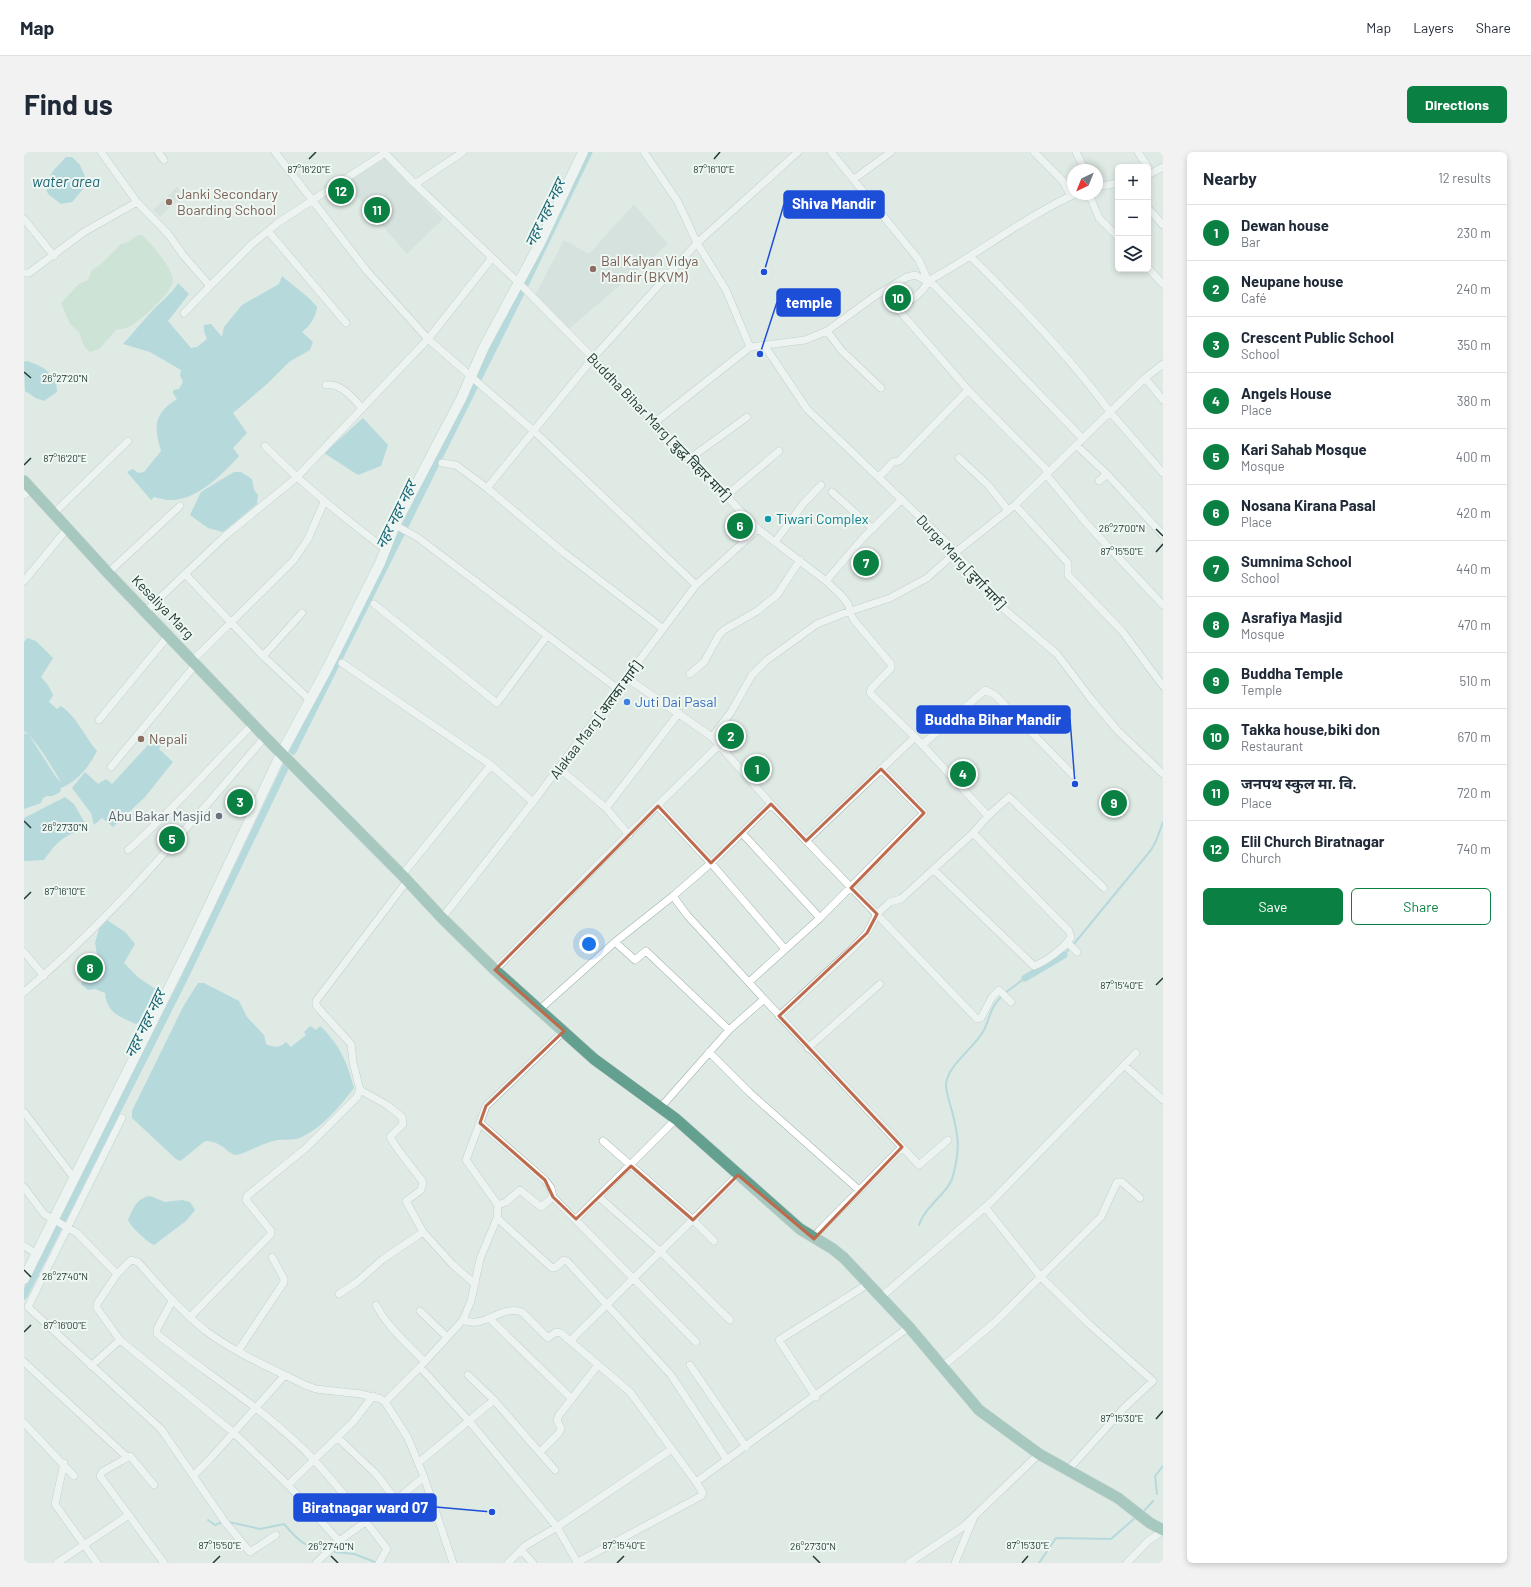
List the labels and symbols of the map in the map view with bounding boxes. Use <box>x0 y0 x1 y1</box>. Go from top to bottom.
text: 87°16'20"E <box>287 163 331 175</box>
text: 87°16'10"E <box>693 163 735 175</box>
north arrow <box>1067 164 1103 200</box>
water label: water area <box>32 172 100 190</box>
water label: नहर नहर नहर <box>520 173 569 249</box>
pin: 12 <box>328 176 354 206</box>
place label: Janki Secondary Boarding School <box>177 185 278 218</box>
callout: Shiva Mandir <box>784 191 884 218</box>
text: Shiva Mandir <box>792 194 876 212</box>
pin: 11 <box>364 195 390 225</box>
marker: Janki Secondary Boarding School <box>164 197 174 207</box>
place label: Bal Kalyan Vidya Mandir (BKVM) <box>601 252 699 285</box>
marker: Bal Kalyan Vidya Mandir (BKVM) <box>588 264 598 274</box>
pin: 10 <box>885 283 911 313</box>
callout: temple <box>777 289 840 316</box>
text: temple <box>786 293 832 311</box>
street label: Buddha Bihar Marg [बुद्ध विहार मार्ग] <box>582 349 735 506</box>
text: 26°27'20"N <box>42 372 88 384</box>
text: 87°16'20"E <box>43 452 87 464</box>
water label: नहर नहर नहर <box>371 475 420 551</box>
place label: Tiwari Complex <box>776 510 869 527</box>
pin: 6 <box>727 511 753 541</box>
street label: Durga Marg [दुर्गा मार्ग] <box>912 511 1010 614</box>
marker: Tiwari Complex <box>763 514 773 524</box>
text: 26°27'00"N <box>1099 522 1145 534</box>
text: 87°15'50"E <box>1100 545 1144 557</box>
pin: 7 <box>853 548 879 578</box>
street label: Kesaliya Marg <box>129 571 198 642</box>
street label: Alakaa Marg [अलका मार्ग] <box>546 657 645 782</box>
place label: Juti Dai Pasal <box>635 693 717 710</box>
marker: Juti Dai Pasal <box>622 697 632 707</box>
callout: Buddha Bihar Mandir <box>917 706 1070 733</box>
text: Buddha Bihar Mandir <box>925 710 1061 728</box>
pin: 2 <box>718 721 744 751</box>
place label: Nepali <box>149 730 188 747</box>
marker: Nepali <box>136 734 146 744</box>
pin: 1 <box>744 754 770 784</box>
pin: 4 <box>950 759 976 789</box>
pin: 3 <box>227 787 253 817</box>
pin: 9 <box>1101 788 1127 818</box>
place label: Abu Bakar Masjid <box>108 807 211 824</box>
marker: Abu Bakar Masjid <box>214 811 224 821</box>
text: 26°27'30"N <box>42 821 88 833</box>
pin: 5 <box>159 824 185 854</box>
text: 87°16'10"E <box>44 885 86 897</box>
your location <box>579 934 599 954</box>
pin: 8 <box>77 953 103 983</box>
text: 87°15'40"E <box>1100 979 1144 991</box>
water label: नहर नहर नहर <box>120 984 169 1060</box>
text: 26°27'40"N <box>42 1270 88 1282</box>
text: 87°16'00"E <box>43 1319 87 1331</box>
text: 87°15'30"E <box>1100 1412 1144 1424</box>
callout: Biratnagar ward 07 <box>294 1494 436 1521</box>
text: Biratnagar ward 07 <box>302 1498 428 1516</box>
text: 87°15'50"E <box>198 1539 242 1551</box>
text: 87°15'40"E <box>602 1539 646 1551</box>
text: 87°15'30"E <box>1006 1539 1050 1551</box>
text: 26°27'40"N <box>308 1540 354 1552</box>
text: 26°27'30"N <box>790 1540 836 1552</box>

